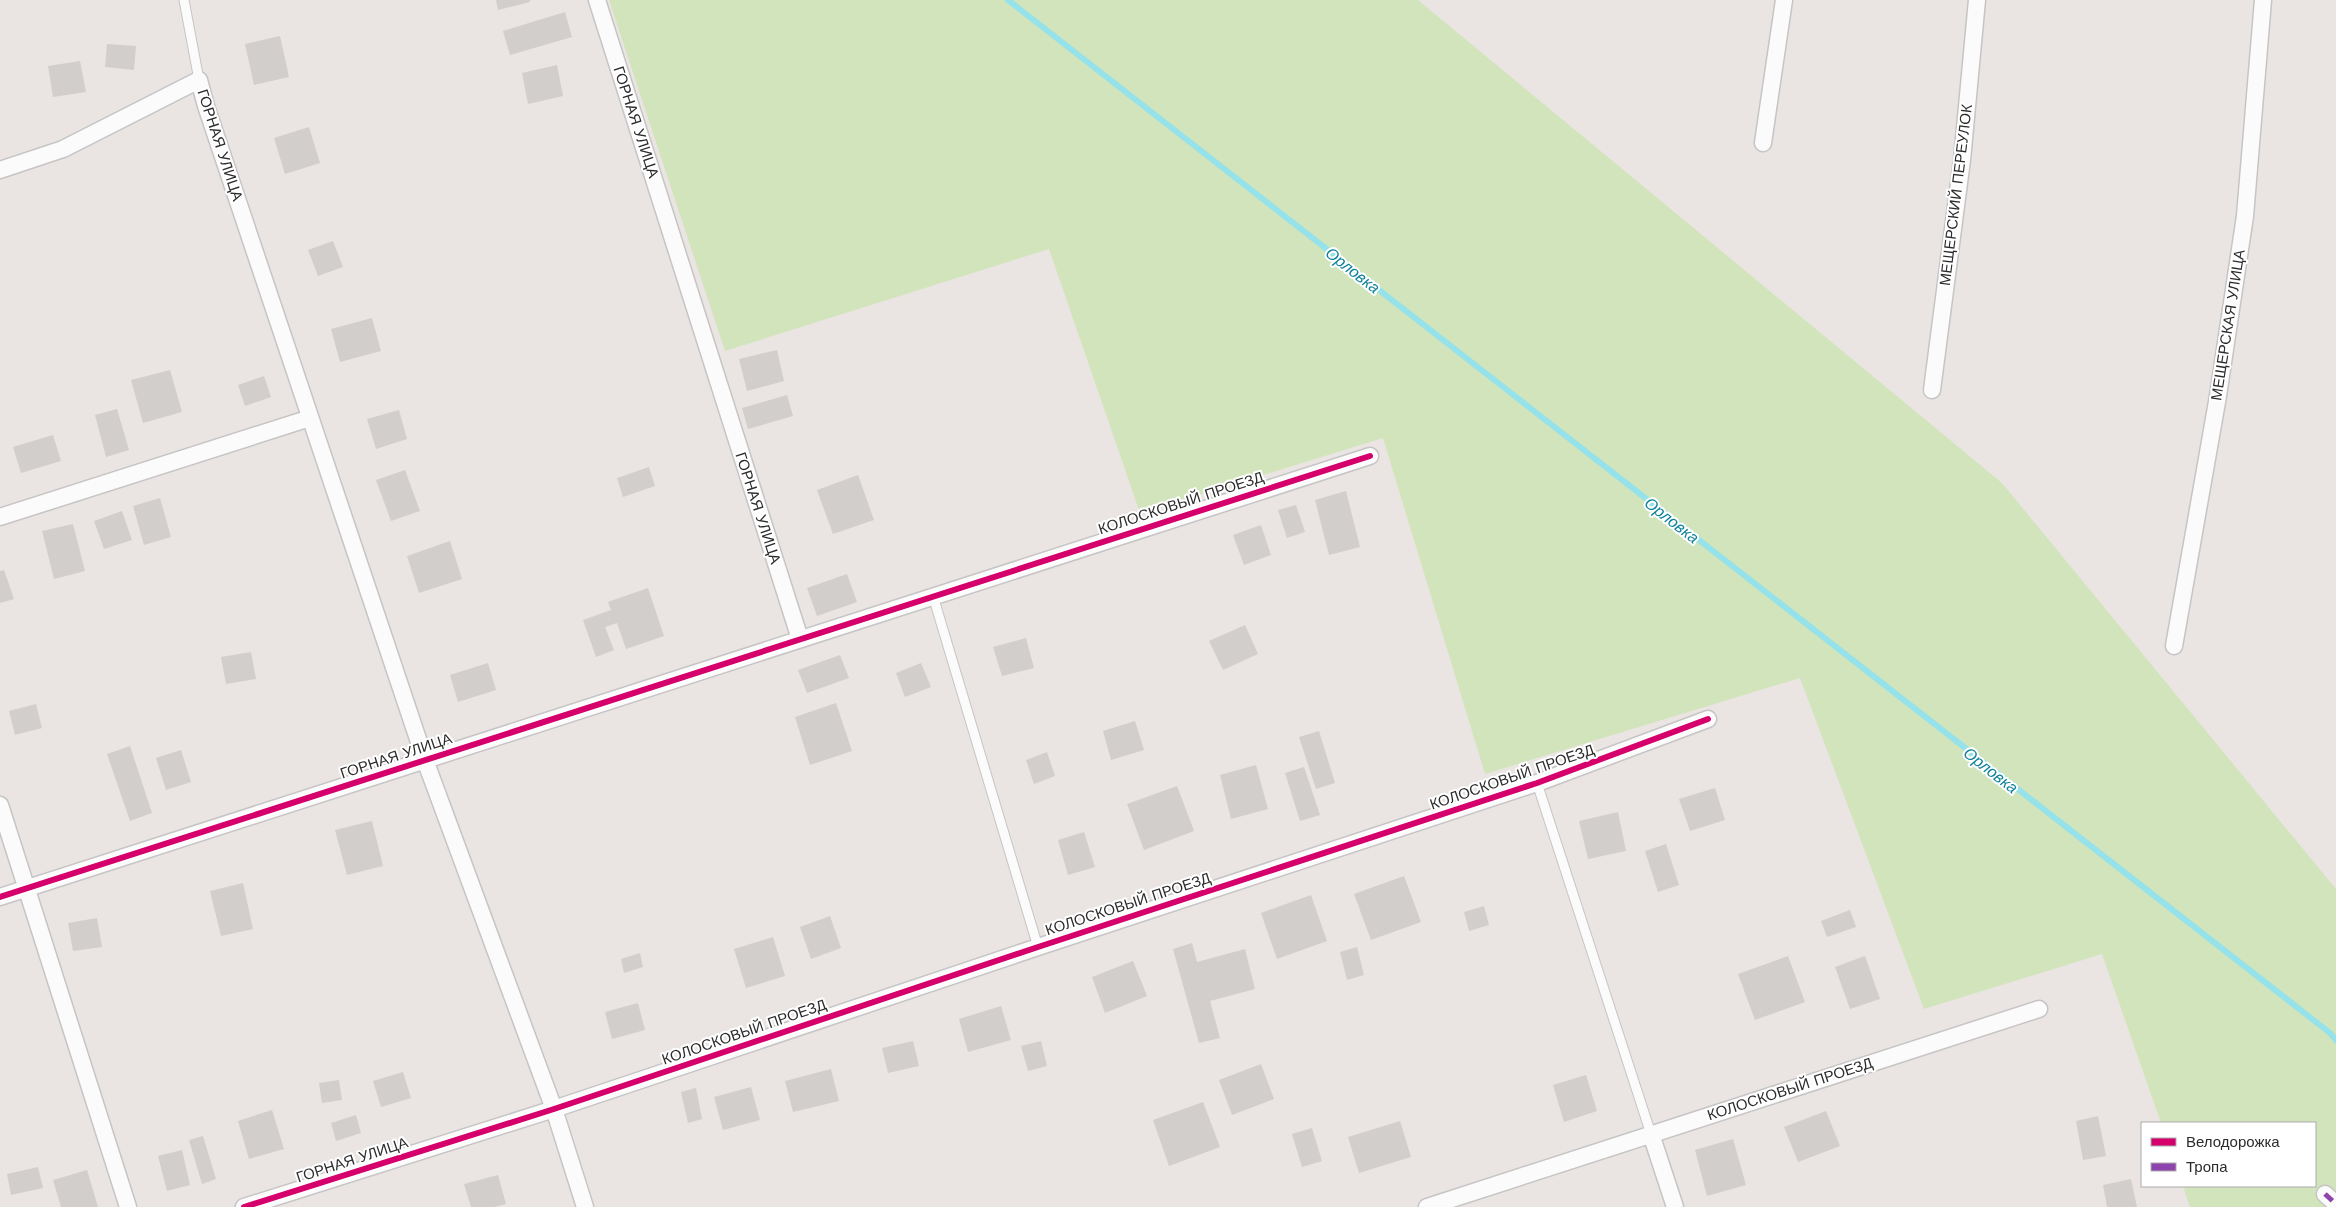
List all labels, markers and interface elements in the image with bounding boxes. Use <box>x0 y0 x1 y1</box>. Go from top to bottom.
street label: ГОРНАЯ УЛИЦА <box>609 64 663 180</box>
street label: ГОРНАЯ УЛИЦА <box>193 87 247 203</box>
street label: МЕЩЕРСКИЙ ПЕРЕУЛОК <box>1936 103 1976 287</box>
water label: Орловка <box>1322 243 1384 298</box>
street label: МЕЩЕРСКАЯ УЛИЦА <box>2207 248 2249 402</box>
street label: ГОРНАЯ УЛИЦА <box>731 450 785 566</box>
street label: КОЛОСКОВЫЙ ПРОЕЗД <box>1096 468 1266 538</box>
water label: Орловка <box>1641 493 1703 548</box>
street label: ГОРНАЯ УЛИЦА <box>338 729 454 783</box>
street label: КОЛОСКОВЫЙ ПРОЕЗД <box>1427 740 1597 814</box>
water label: Орловка <box>1960 743 2022 798</box>
street label: КОЛОСКОВЫЙ ПРОЕЗД <box>1043 869 1213 939</box>
street label: КОЛОСКОВЫЙ ПРОЕЗД <box>659 995 829 1069</box>
street label: КОЛОСКОВЫЙ ПРОЕЗД <box>1705 1054 1875 1124</box>
legend <box>2141 1122 2316 1187</box>
street label: ГОРНАЯ УЛИЦА <box>294 1133 410 1187</box>
text: Велодорожка <box>2186 1133 2280 1151</box>
text: Тропа <box>2186 1158 2228 1176</box>

